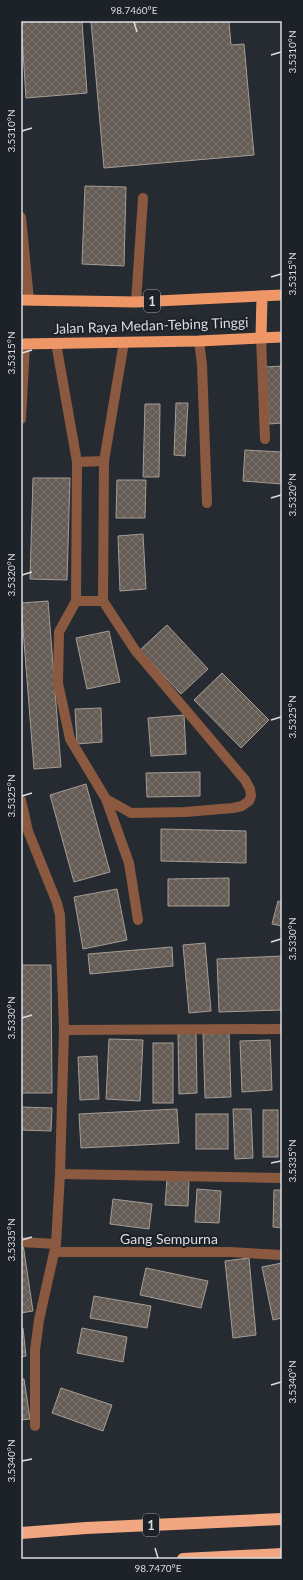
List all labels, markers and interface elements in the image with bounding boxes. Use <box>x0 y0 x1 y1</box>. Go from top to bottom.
text: 98.7460°E <box>110 4 158 16</box>
text: 3.5310°N <box>286 30 298 74</box>
text: 3.5310°N <box>5 109 17 153</box>
text: 3.5315°N <box>286 252 298 296</box>
road number: 1 <box>144 290 160 312</box>
street label: Jalan Raya Medan-Tebing Tinggi <box>53 313 249 337</box>
text: 3.5315°N <box>5 331 17 375</box>
text: 3.5320°N <box>286 473 298 517</box>
text: 3.5320°N <box>5 553 17 597</box>
text: 3.5325°N <box>286 695 298 739</box>
text: 3.5325°N <box>5 774 17 818</box>
text: 3.5330°N <box>286 917 298 961</box>
text: 3.5330°N <box>5 996 17 1040</box>
text: 3.5335°N <box>286 1139 298 1183</box>
text: 3.5335°N <box>5 1218 17 1262</box>
street label: Gang Sempurna <box>120 1230 218 1247</box>
text: 3.5340°N <box>286 1360 298 1404</box>
text: 3.5340°N <box>5 1439 17 1483</box>
road number: 1 <box>143 1514 159 1536</box>
text: 98.7470°E <box>134 1562 182 1574</box>

